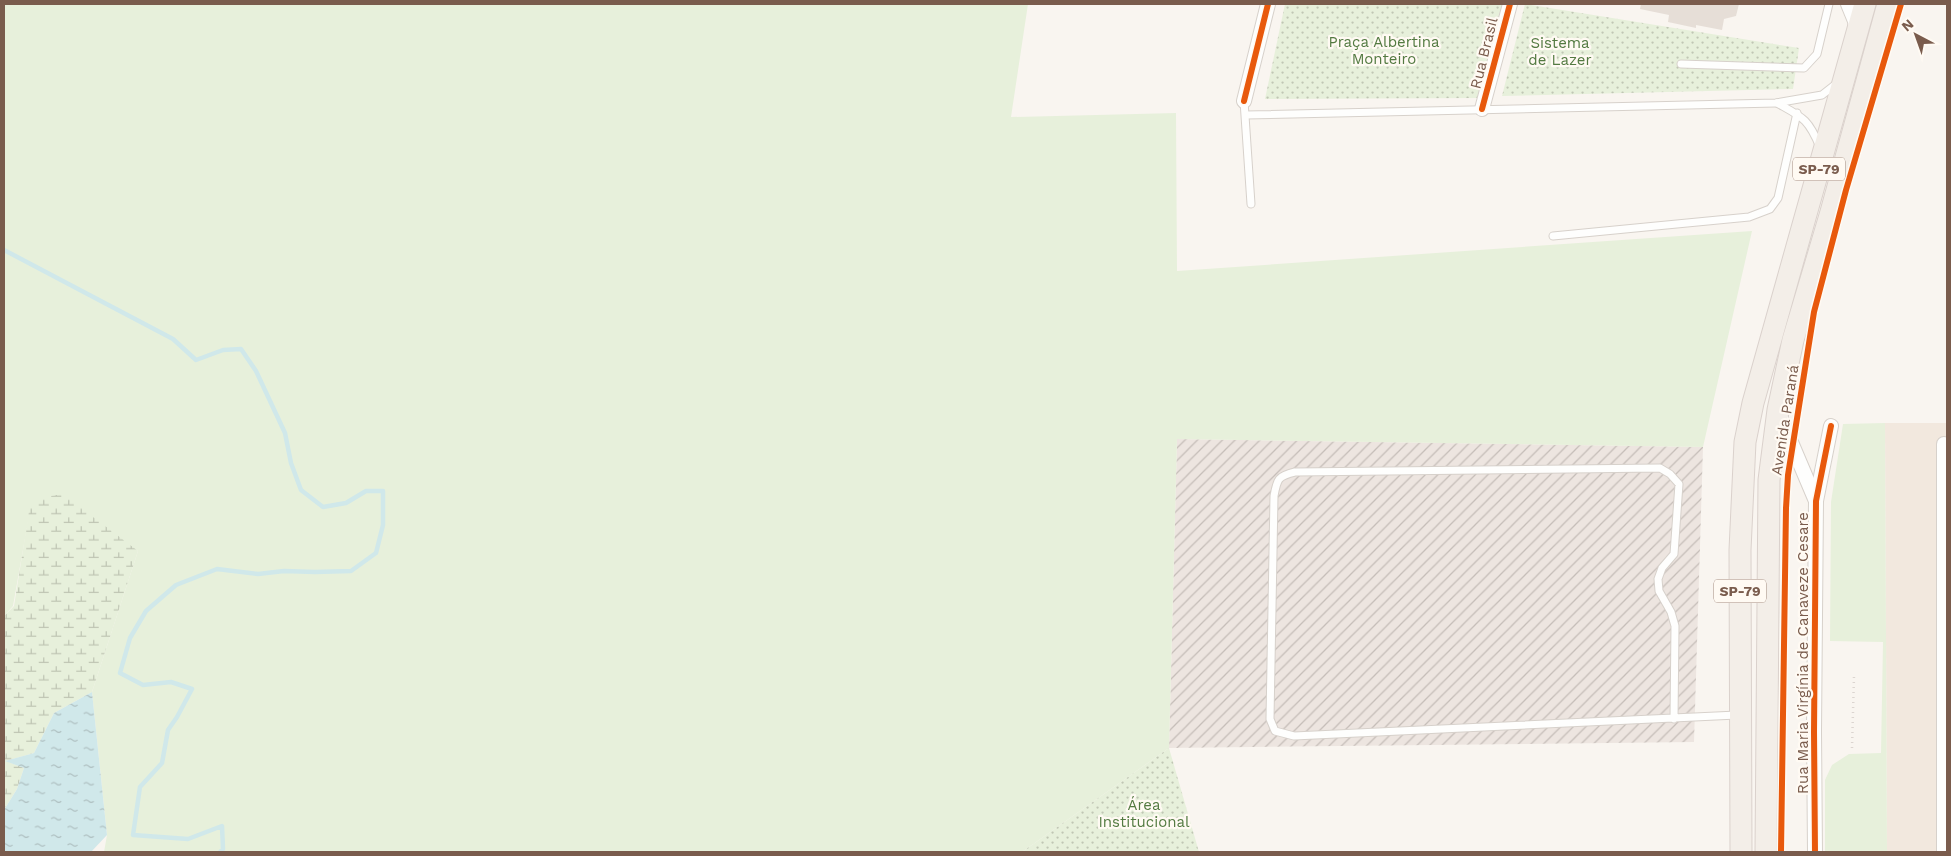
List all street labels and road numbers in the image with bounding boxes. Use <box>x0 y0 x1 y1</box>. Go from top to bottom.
street label: Rua Brasil <box>1466 15 1502 91</box>
road number: SP-79 <box>1793 157 1845 180</box>
street label: Avenida Paraná <box>1767 363 1803 477</box>
street label: Rua Maria Virgínia de Canaveze Cesare <box>1794 512 1812 794</box>
road number: SP-79 <box>1714 580 1766 602</box>

